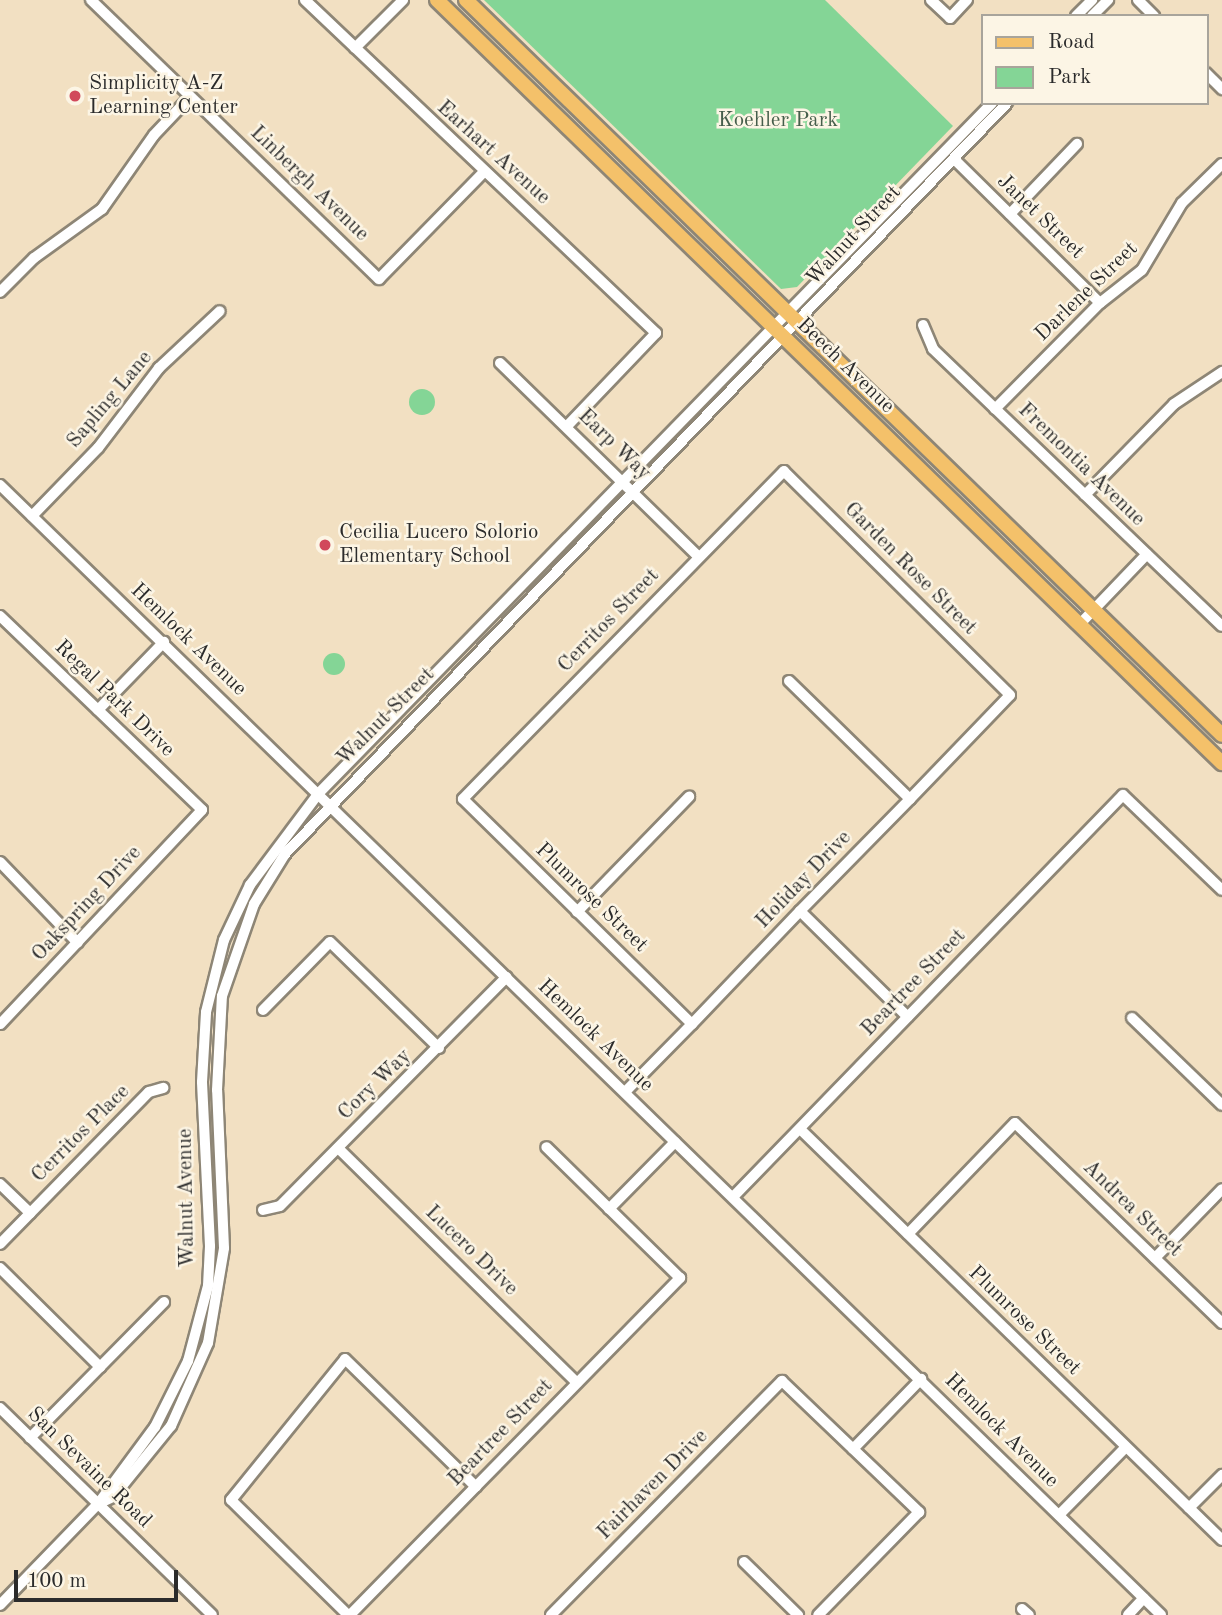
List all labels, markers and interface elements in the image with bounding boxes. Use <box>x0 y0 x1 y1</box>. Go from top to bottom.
legend <box>981 14 1208 105</box>
text: Road <box>1048 32 1095 53</box>
text: Park <box>1048 67 1091 88</box>
place label: Simplicity A-Z Learning Center <box>89 71 238 121</box>
marker: Simplicity A-Z Learning Center <box>67 88 83 104</box>
street label: Earhart Avenue <box>431 96 555 210</box>
park label: Koehler Park <box>718 108 838 134</box>
street label: Linbergh Avenue <box>244 121 374 247</box>
street label: Janet Street <box>991 169 1089 265</box>
street label: Walnut Street <box>801 181 907 291</box>
street label: Darlene Street <box>1030 237 1144 347</box>
street label: Beech Avenue <box>791 313 899 419</box>
street label: Sapling Lane <box>62 346 158 454</box>
street label: Fremontia Avenue <box>1012 398 1150 532</box>
street label: Earp Way <box>572 404 656 486</box>
street label: Garden Rose Street <box>838 497 982 641</box>
place label: Cecilia Lucero Solorio Elementary School <box>339 520 538 570</box>
marker: Cecilia Lucero Solorio Elementary School <box>317 537 333 553</box>
street label: Cerritos Street <box>553 564 665 678</box>
street label: Hemlock Avenue <box>125 578 251 702</box>
street label: Regal Park Drive <box>49 635 179 763</box>
street label: Walnut Street <box>332 663 440 771</box>
street label: Holiday Drive <box>751 826 857 934</box>
street label: Plumrose Street <box>529 838 653 958</box>
street label: Oakspring Drive <box>27 841 147 967</box>
street label: Beartree Street <box>856 924 972 1042</box>
street label: Hemlock Avenue <box>532 974 658 1098</box>
street label: Cory Way <box>333 1044 417 1126</box>
street label: Cerritos Place <box>27 1080 135 1188</box>
street label: Walnut Avenue <box>173 1128 201 1268</box>
street label: Andrea Street <box>1077 1155 1187 1263</box>
street label: Lucero Drive <box>419 1200 523 1302</box>
street label: Plumrose Street <box>962 1261 1086 1381</box>
street label: Hemlock Avenue <box>938 1368 1064 1494</box>
street label: Beartree Street <box>443 1374 559 1492</box>
street label: San Sevaine Road <box>21 1402 157 1534</box>
street label: Fairhaven Drive <box>592 1424 714 1546</box>
scale bar <box>18 1556 182 1600</box>
text: 100 m <box>27 1571 86 1592</box>

